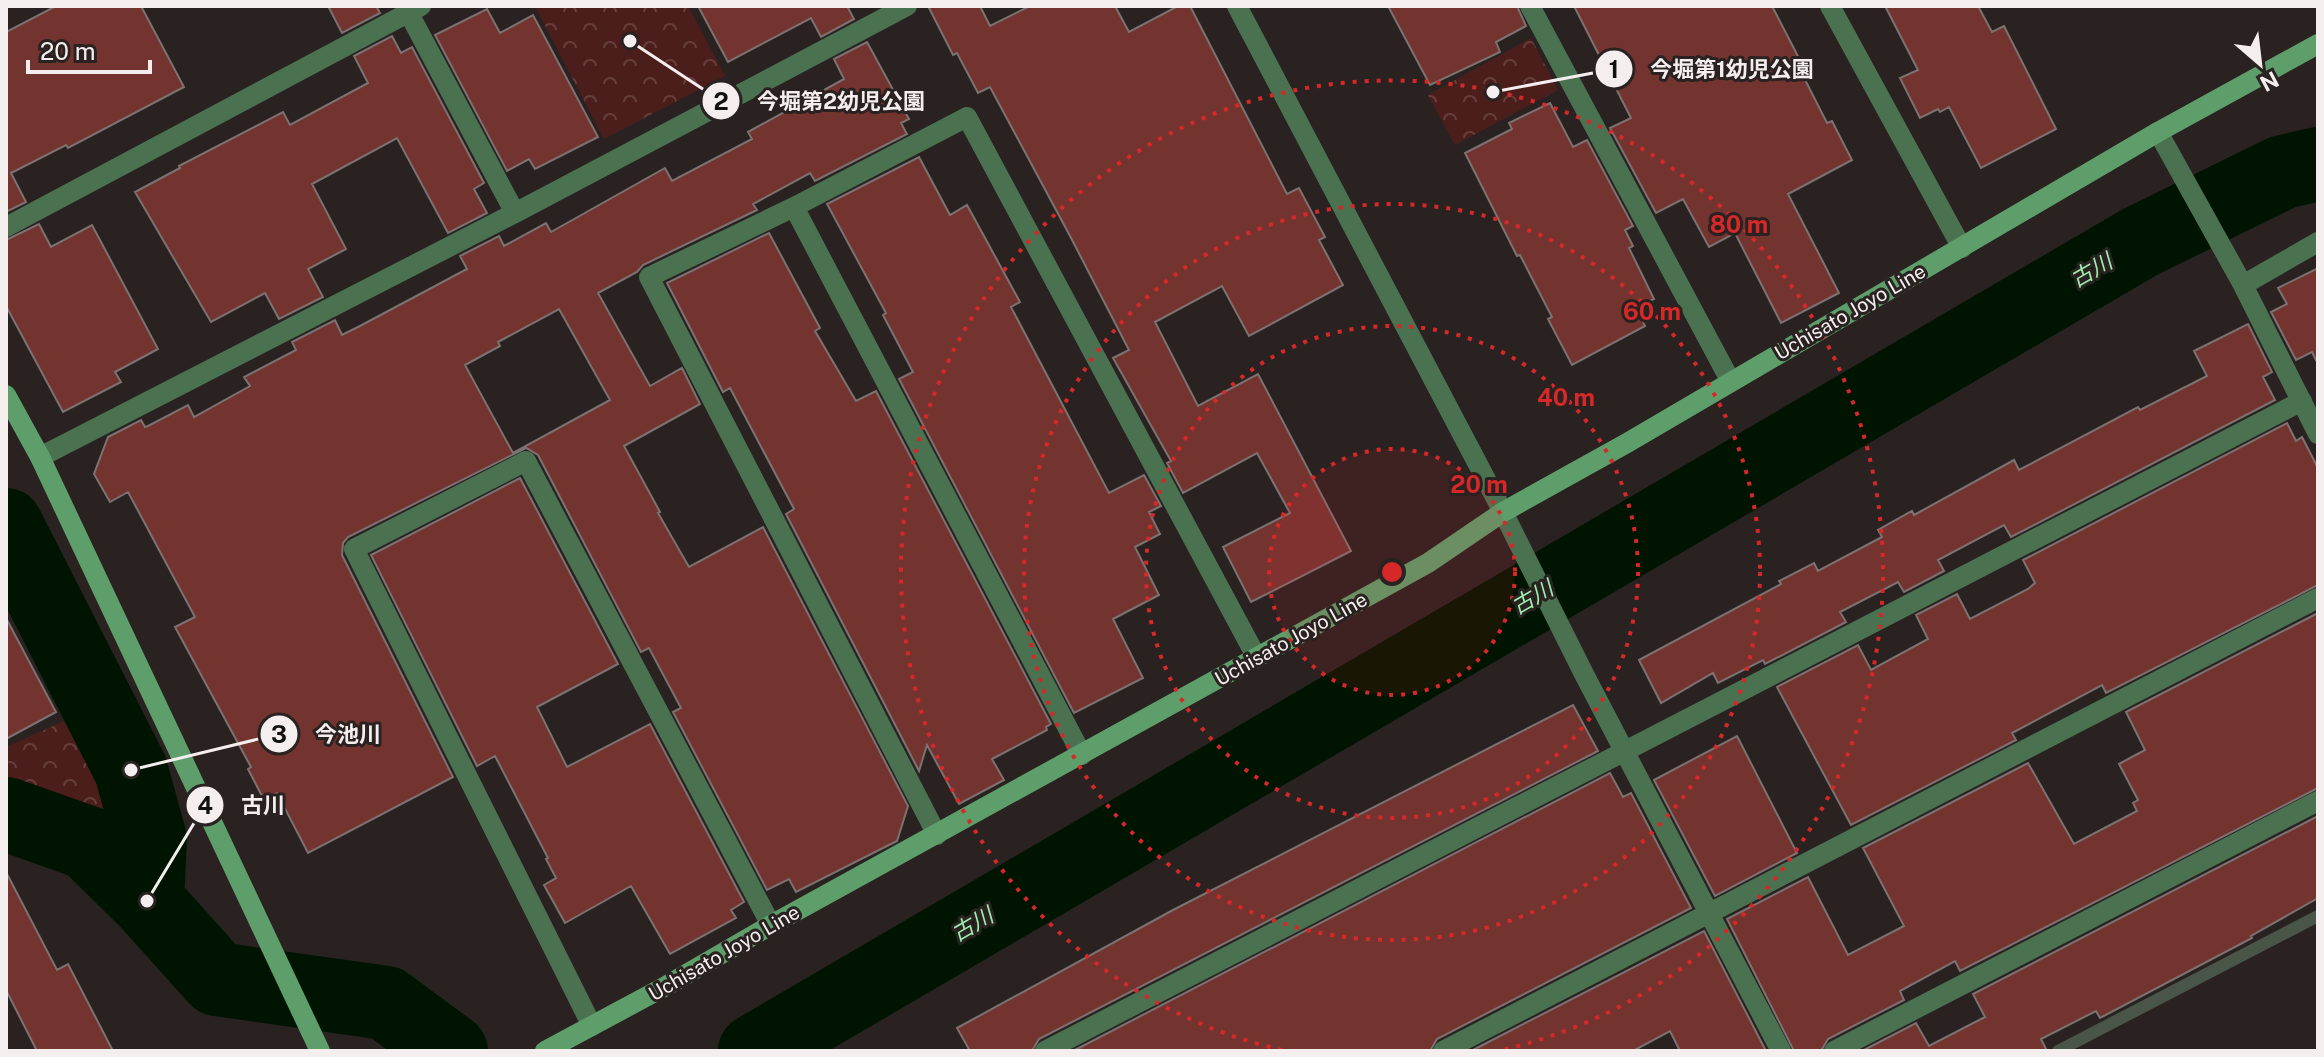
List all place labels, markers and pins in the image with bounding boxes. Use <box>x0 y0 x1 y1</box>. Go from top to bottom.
callout: 今堀第1幼児公園 <box>1594 46 1830 92</box>
callout: 今堀第2幼児公園 <box>701 78 941 124</box>
centre of rings <box>1378 558 1406 586</box>
callout: 今池川 <box>259 711 397 757</box>
callout: 古川 <box>185 782 301 828</box>

